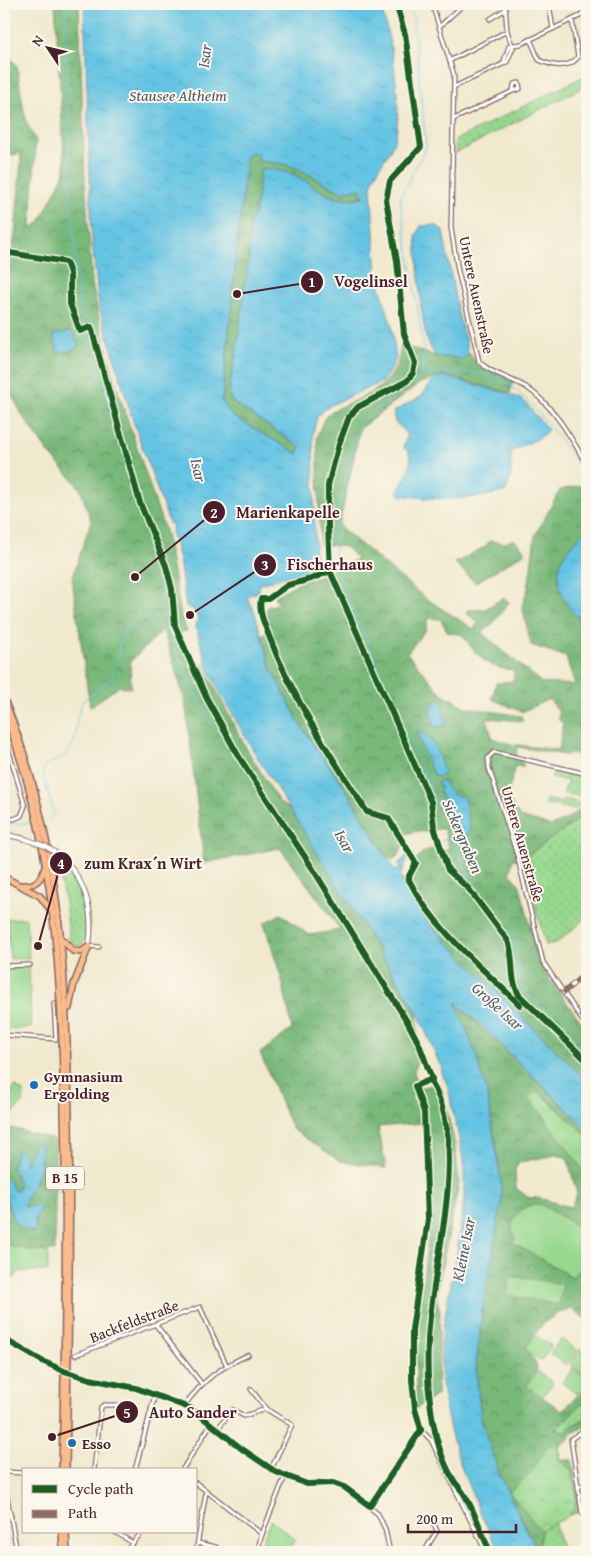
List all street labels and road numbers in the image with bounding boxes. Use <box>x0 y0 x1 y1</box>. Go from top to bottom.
street label: Untere Auenstraße <box>454 234 500 356</box>
street label: Untere Auenstraße <box>496 784 550 904</box>
road number: B 15 <box>46 1166 84 1190</box>
street label: Backfeldstraße <box>86 1294 182 1348</box>

